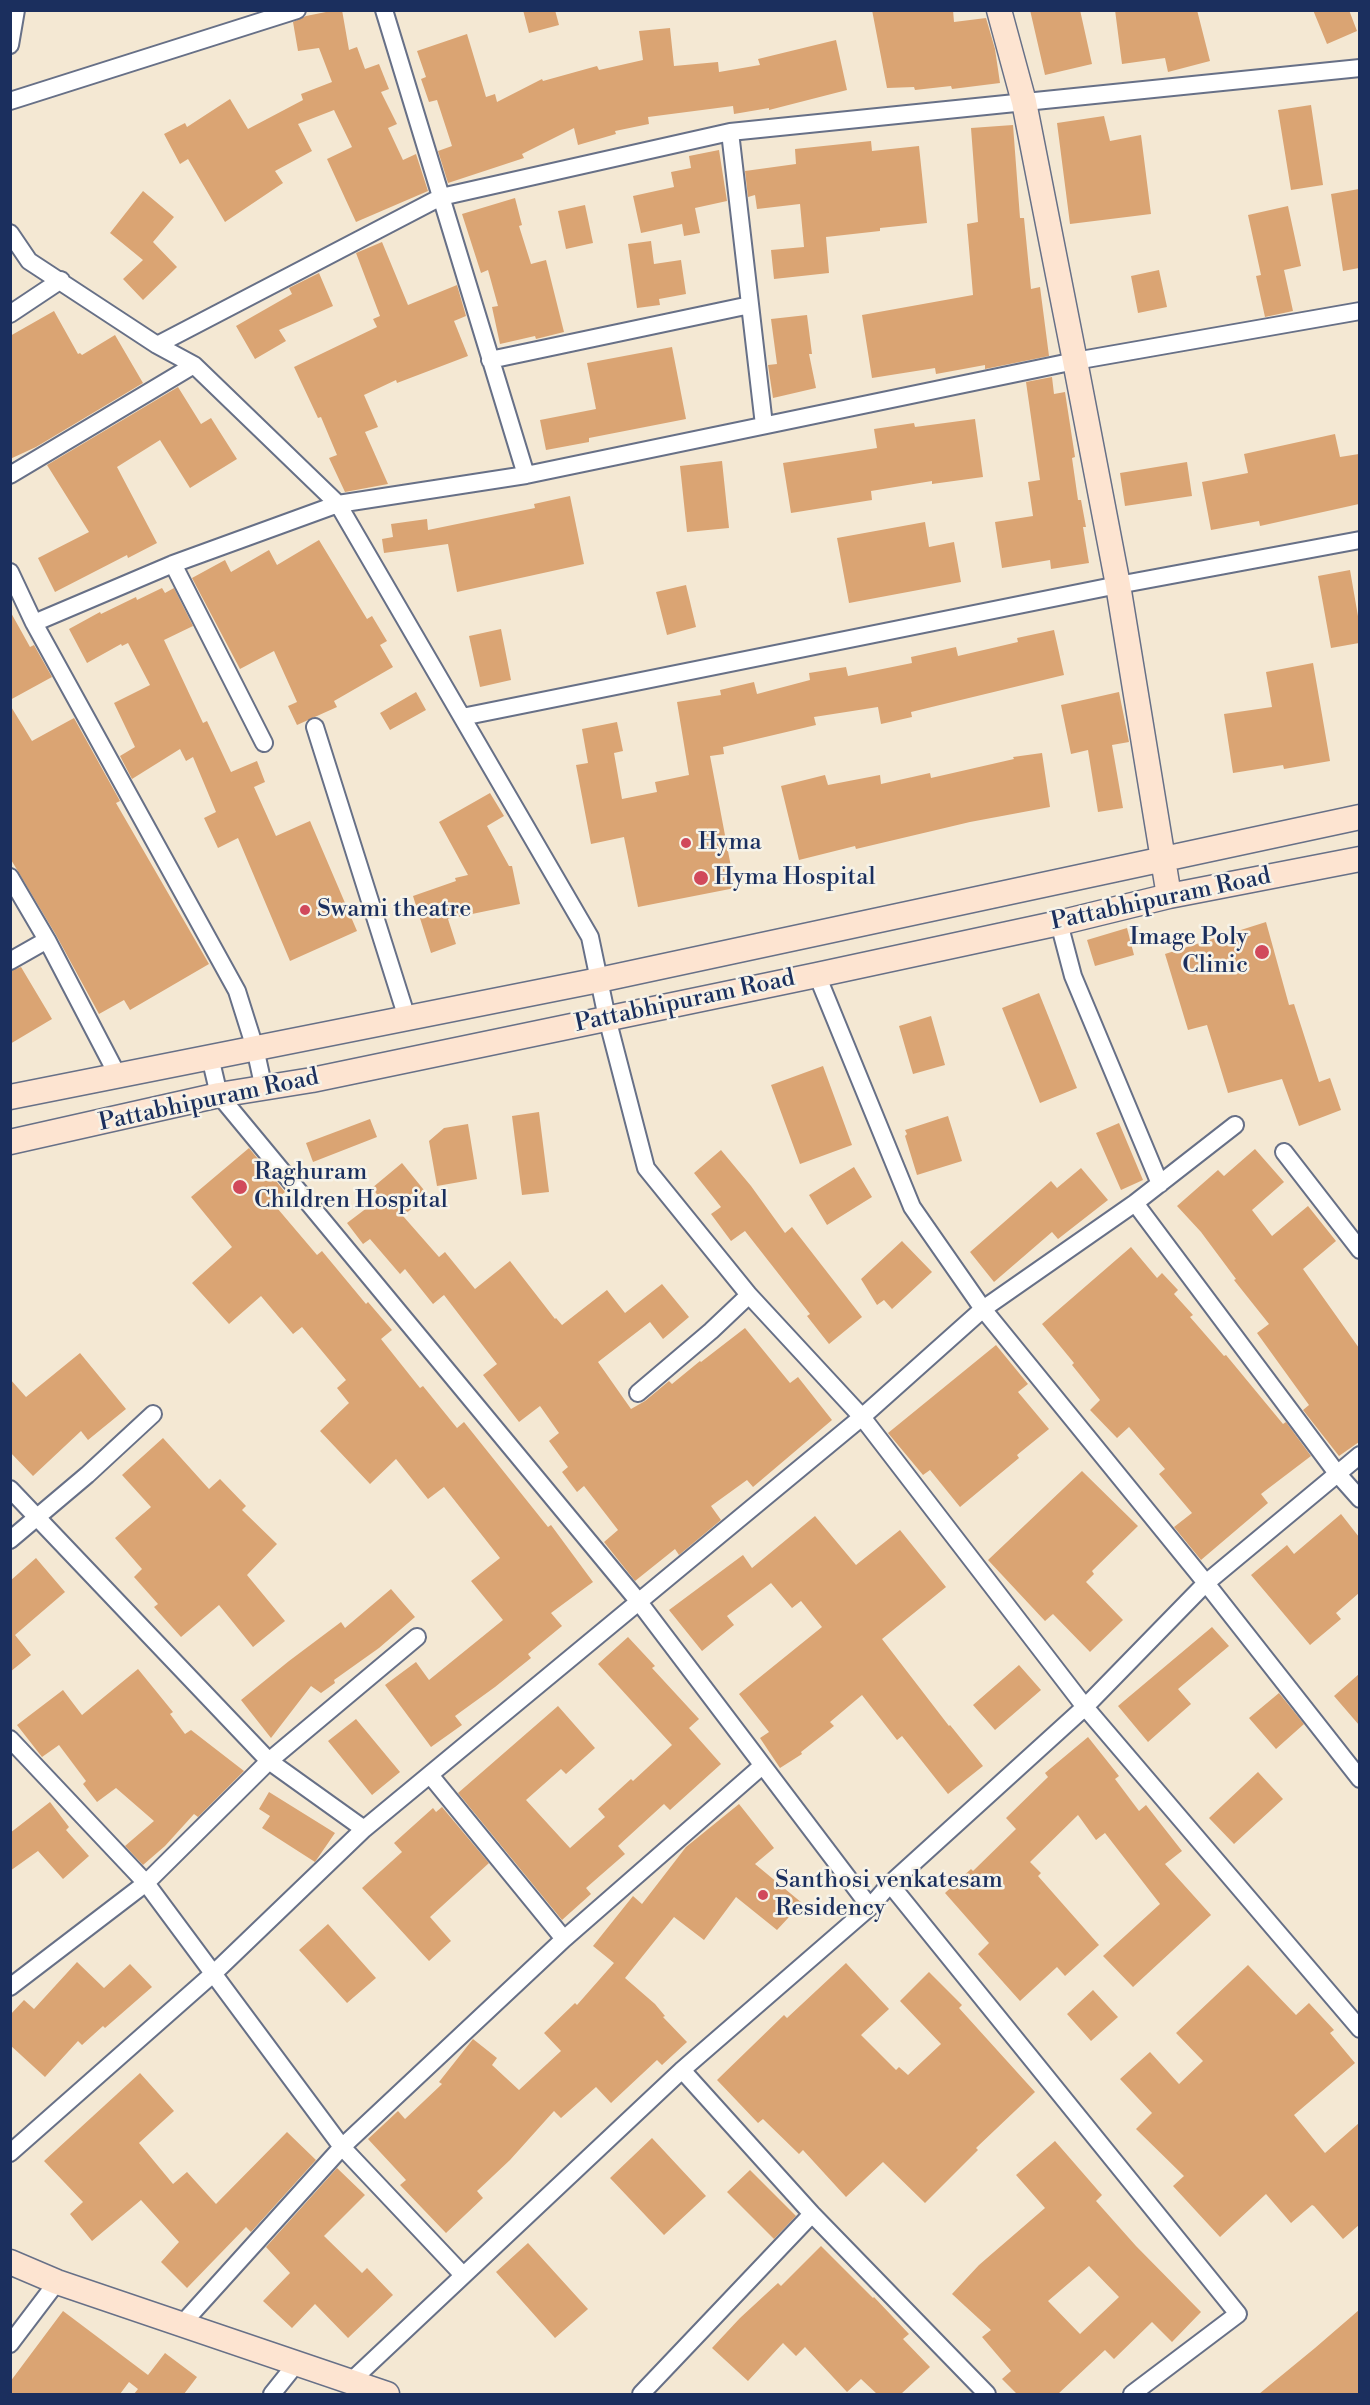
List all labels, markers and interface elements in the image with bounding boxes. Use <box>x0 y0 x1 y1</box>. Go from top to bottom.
place label: Hyma <box>698 829 762 857</box>
marker: Hyma <box>679 836 693 850</box>
street label: Pattabhipuram Road <box>1048 863 1274 937</box>
place label: Hyma Hospital <box>714 864 876 892</box>
marker: Hyma Hospital <box>692 869 710 887</box>
place label: Swami theatre <box>317 896 471 924</box>
marker: Swami theatre <box>298 903 312 917</box>
place label: Image Poly Clinic <box>1129 924 1248 980</box>
marker: Image Poly Clinic <box>1253 943 1271 961</box>
street label: Pattabhipuram Road <box>572 965 798 1039</box>
street label: Pattabhipuram Road <box>96 1064 322 1138</box>
place label: Raghuram Children Hospital <box>254 1159 448 1215</box>
marker: Raghuram Children Hospital <box>231 1178 249 1196</box>
place label: Santhosi venkatesam Residency <box>775 1867 1003 1923</box>
marker: Santhosi venkatesam Residency <box>756 1888 770 1902</box>

